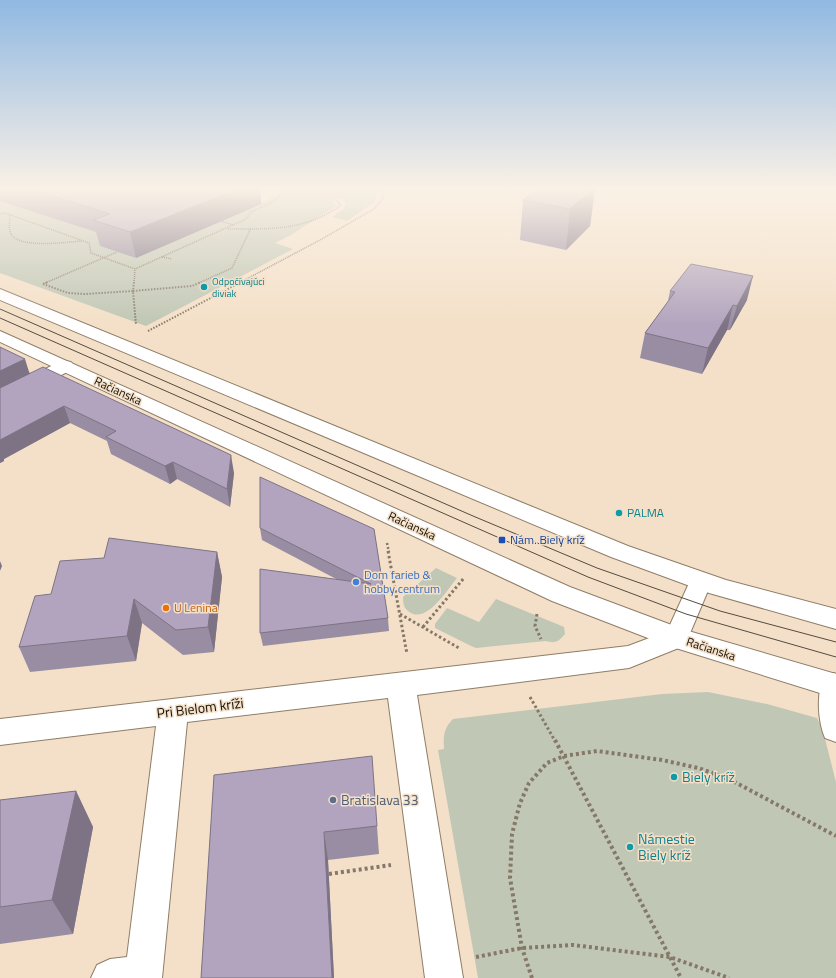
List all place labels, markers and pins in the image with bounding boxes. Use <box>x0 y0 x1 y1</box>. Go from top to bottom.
place label: Odpočívajúci diviak <box>212 274 265 301</box>
marker: Odpočívajúci diviak <box>199 282 209 292</box>
place label: PALMA <box>627 503 664 522</box>
marker: PALMA <box>614 508 624 518</box>
place label: Nám. Biely kríž <box>510 530 585 549</box>
marker: Nám. Biely kríž <box>497 535 507 545</box>
place label: Dom farieb & hobby centrum <box>364 565 440 598</box>
marker: Dom farieb & hobby centrum <box>351 577 361 587</box>
place label: U Lenina <box>174 598 218 617</box>
marker: U Lenina <box>161 603 171 613</box>
place label: Biely kríž <box>682 766 735 787</box>
marker: Biely kríž <box>669 772 679 782</box>
place label: Bratislava 33 <box>341 789 419 810</box>
marker: Bratislava 33 <box>328 795 338 805</box>
place label: Námestie Biely kríž <box>638 828 695 865</box>
marker: Námestie Biely kríž <box>625 842 635 852</box>

